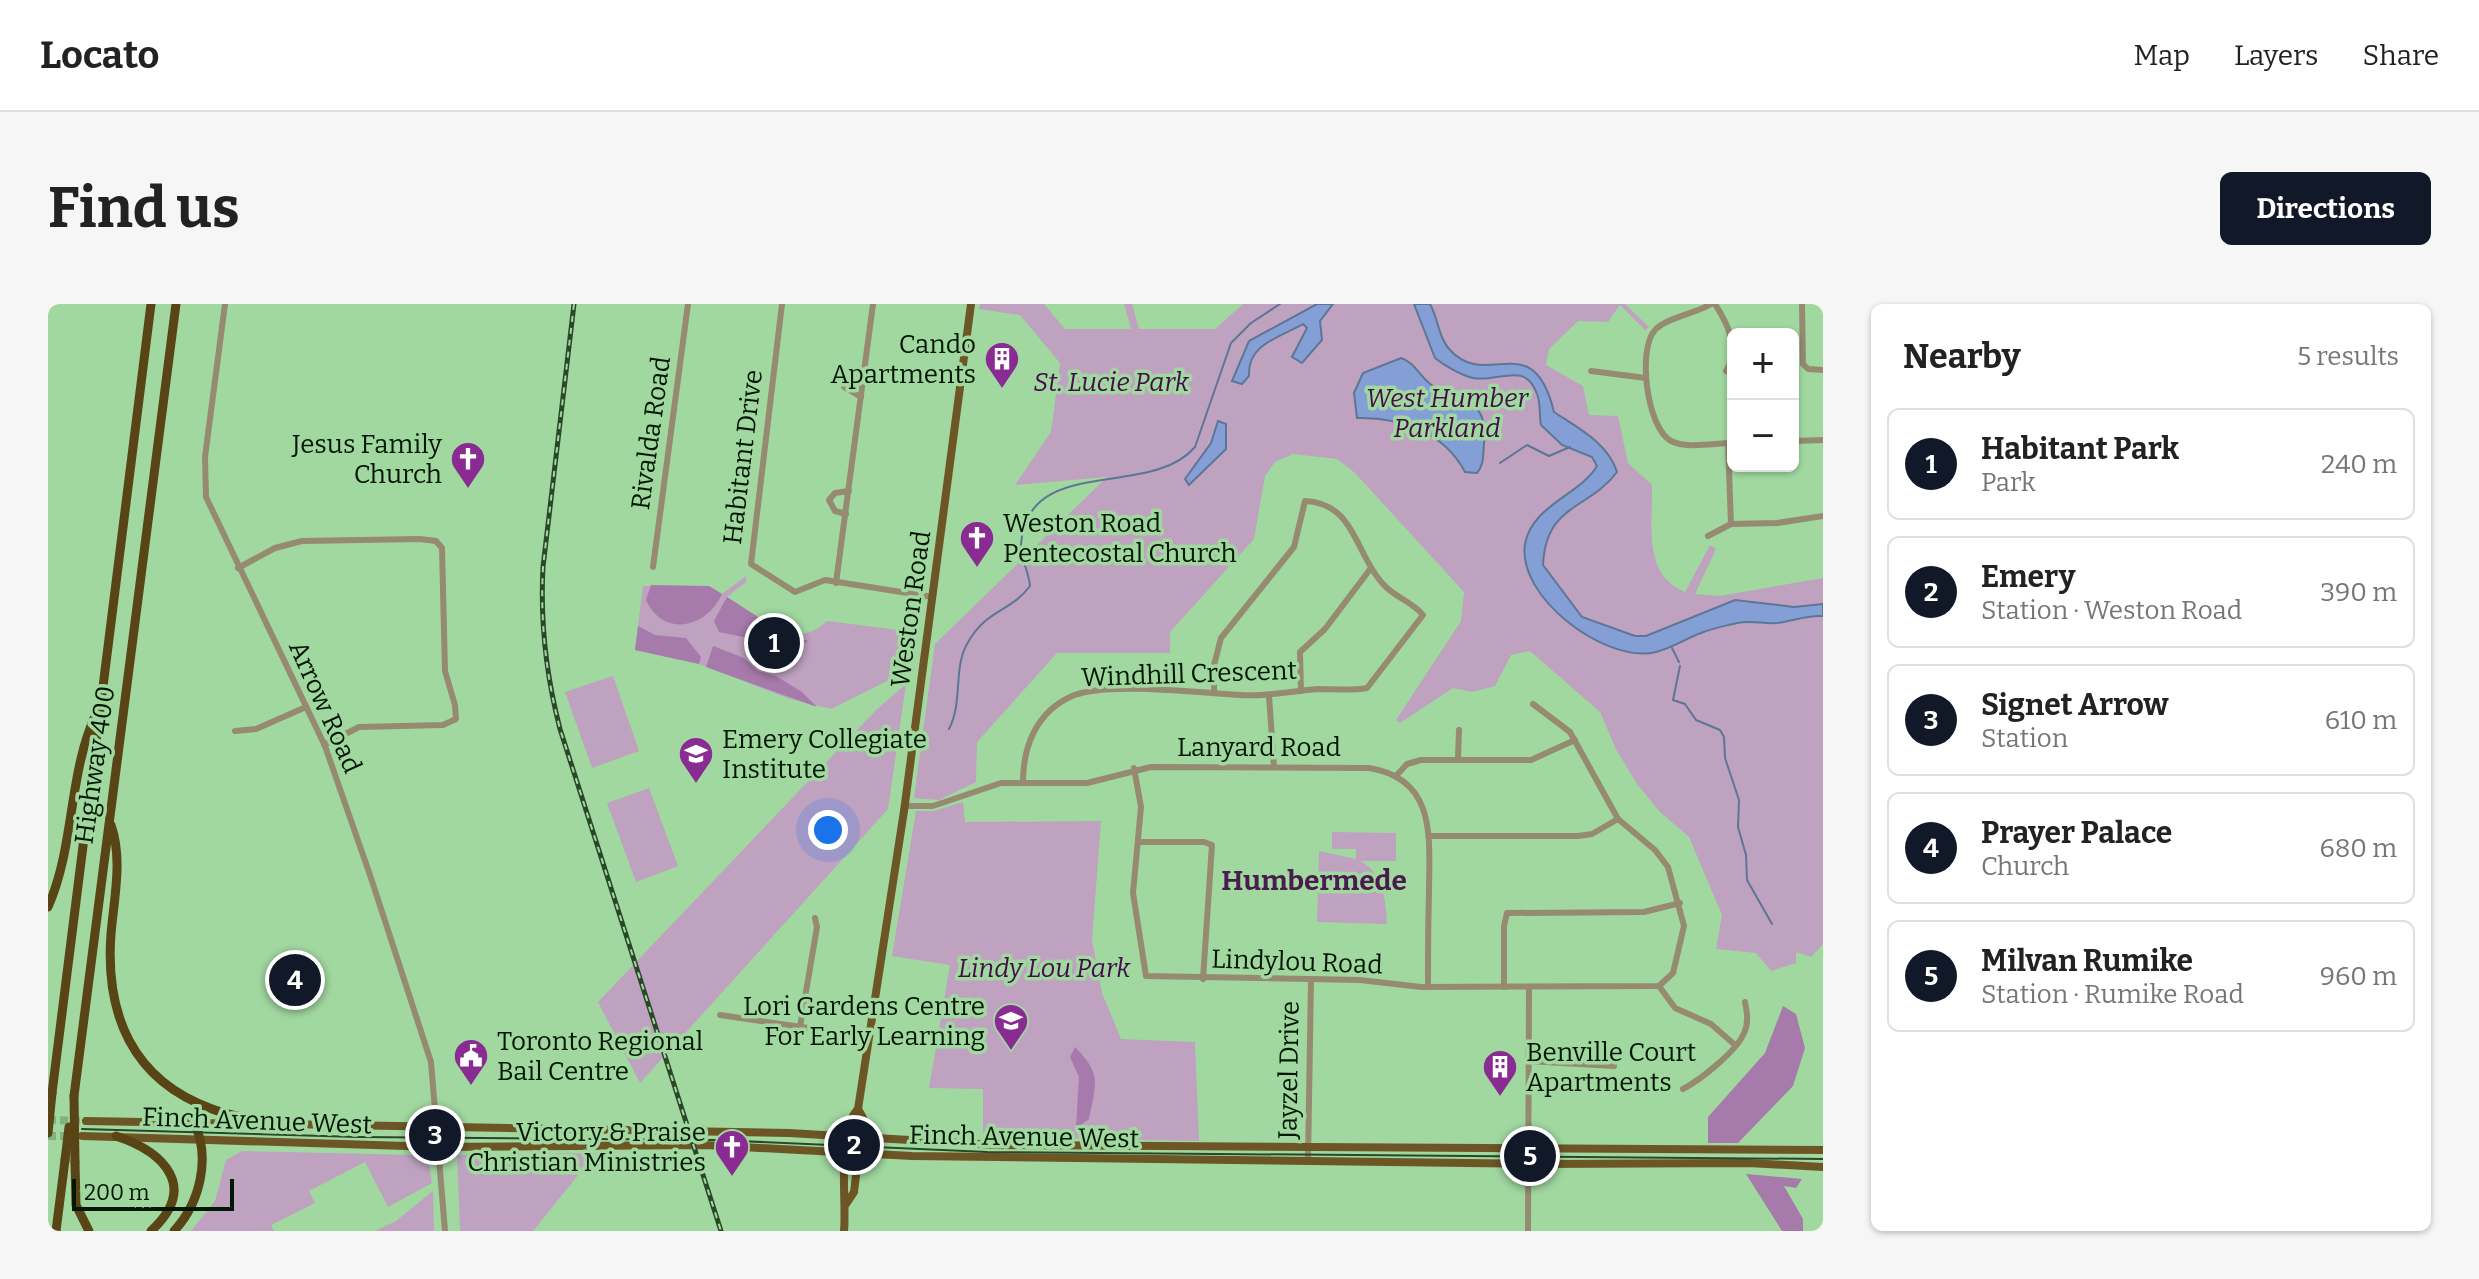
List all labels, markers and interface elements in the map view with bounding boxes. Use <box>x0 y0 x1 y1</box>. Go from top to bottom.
text: Locato <box>40 32 159 78</box>
text: Map <box>2133 39 2190 72</box>
text: Layers <box>2234 39 2318 72</box>
text: Share <box>2362 39 2439 72</box>
button: Directions <box>2220 172 2431 245</box>
text: Find us <box>48 175 240 242</box>
map controls <box>1727 328 1799 472</box>
button: + <box>1727 328 1799 400</box>
place label: Cando Apartments <box>830 329 976 390</box>
text: Nearby <box>1903 336 2021 377</box>
building icon: Cando Apartments <box>983 340 1021 390</box>
text: 5 results <box>2297 341 2399 372</box>
street label: Rivalda Road <box>625 354 677 512</box>
park label: St. Lucie Park <box>1033 367 1190 398</box>
street label: Habitant Drive <box>717 368 769 546</box>
park label: West Humber Parkland <box>1366 383 1529 444</box>
button: − <box>1727 400 1799 472</box>
place label: Jesus Family Church <box>291 429 442 490</box>
text: Habitant Park <box>1981 431 2179 467</box>
church icon: Jesus Family Church <box>449 440 487 490</box>
text: 1 <box>1925 449 1937 480</box>
text: 240 m <box>2321 449 2397 480</box>
text: Park <box>1981 467 2036 498</box>
place label: Weston Road Pentecostal Church <box>1003 508 1237 569</box>
church icon: Weston Road Pentecostal Church <box>958 519 996 569</box>
street label: Weston Road <box>885 529 937 689</box>
text: Emery <box>1981 559 2075 595</box>
text: 2 <box>1924 577 1938 608</box>
text: 390 m <box>2320 577 2397 608</box>
text: Station · Weston Road <box>1981 595 2242 626</box>
pin: 1 <box>748 613 800 673</box>
street label: Arrow Road <box>282 636 368 778</box>
street label: Windhill Crescent <box>1081 655 1298 693</box>
street label: Highway 400 <box>69 684 121 846</box>
text: Signet Arrow <box>1981 687 2168 723</box>
text: 3 <box>1924 705 1938 736</box>
text: 610 m <box>2325 705 2397 736</box>
text: Station <box>1981 723 2068 754</box>
place label: Emery Collegiate Institute <box>722 724 927 785</box>
street label: Lanyard Road <box>1177 732 1341 763</box>
school or university icon: Emery Collegiate Institute <box>677 735 715 785</box>
your location <box>808 810 848 850</box>
text: Prayer Palace <box>1981 815 2172 851</box>
text: 4 <box>1923 833 1939 864</box>
text: 680 m <box>2319 833 2397 864</box>
text: Church <box>1981 851 2069 882</box>
district label: Humbermede <box>1221 864 1407 897</box>
text: Milvan Rumike <box>1981 943 2193 979</box>
street label: Lindylou Road <box>1211 944 1383 980</box>
pin: 4 <box>269 950 321 1010</box>
park label: Lindy Lou Park <box>958 953 1131 984</box>
text: 5 <box>1924 961 1938 992</box>
text: 960 m <box>2320 961 2397 992</box>
text: Station · Rumike Road <box>1981 979 2244 1010</box>
place label: Lori Gardens Centre For Early Learning <box>743 991 985 1052</box>
street label: Jayzel Drive <box>1272 1001 1306 1140</box>
school or university icon: Lori Gardens Centre For Early Learning <box>992 1002 1030 1052</box>
place label: Toronto Regional Bail Centre <box>497 1026 703 1087</box>
public building icon: Toronto Regional Bail Centre <box>452 1037 490 1087</box>
place label: Benville Court Apartments <box>1526 1037 1697 1098</box>
building icon: Benville Court Apartments <box>1481 1048 1519 1098</box>
street label: Finch Avenue West <box>142 1101 373 1141</box>
pin: 3 <box>409 1105 461 1165</box>
pin: 2 <box>828 1115 880 1175</box>
place label: Victory & Praise Christian Ministries <box>467 1117 706 1178</box>
street label: Finch Avenue West <box>909 1119 1140 1155</box>
pin: 5 <box>1504 1126 1556 1186</box>
church icon: Victory & Praise Christian Ministries <box>713 1128 751 1178</box>
scale bar <box>72 1175 234 1211</box>
text: 200 m <box>84 1179 150 1206</box>

